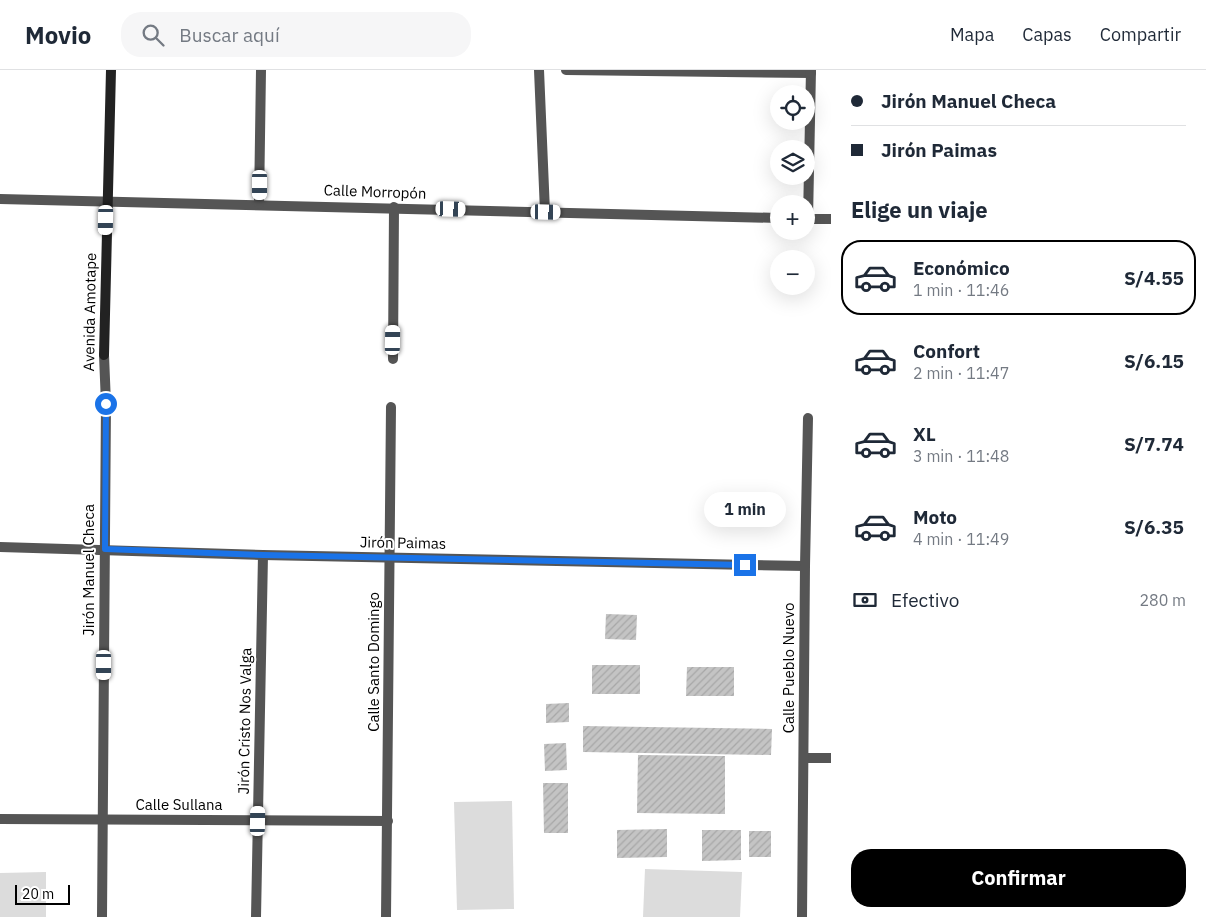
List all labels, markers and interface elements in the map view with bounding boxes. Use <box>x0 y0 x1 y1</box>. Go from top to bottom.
search box <box>121 12 471 57</box>
text: Movio <box>25 19 91 51</box>
icon: search <box>139 21 167 49</box>
text: Buscar aquí <box>179 23 280 47</box>
text: Mapa <box>950 23 994 46</box>
text: Capas <box>1022 23 1072 46</box>
text: Compartir <box>1100 23 1181 46</box>
map controls <box>770 85 815 295</box>
button: locate <box>770 85 815 130</box>
text: Jirón Manuel Checa <box>881 89 1056 113</box>
text: Jirón Paimas <box>881 138 997 162</box>
button: layers <box>770 140 815 185</box>
car <box>252 170 267 200</box>
street label: Calle Morropón <box>323 180 427 203</box>
button: + <box>770 195 815 240</box>
text: Elige un viaje <box>851 195 988 224</box>
car <box>435 201 466 217</box>
car <box>530 204 561 220</box>
car <box>98 205 113 235</box>
button: − <box>770 250 815 295</box>
street label: Avenida Amotape <box>79 253 100 371</box>
icon: car <box>853 255 898 300</box>
text: Económico <box>913 256 1010 280</box>
text: S/4.55 <box>1124 266 1184 290</box>
text: 1 min · 11:46 <box>913 280 1009 300</box>
car <box>385 325 400 355</box>
icon: car <box>853 338 898 383</box>
text: Confort <box>913 339 980 363</box>
text: S/6.15 <box>1124 349 1184 373</box>
text: 2 min · 11:47 <box>913 363 1009 383</box>
route start <box>95 393 117 415</box>
icon: car <box>853 421 898 466</box>
text: XL <box>913 422 936 446</box>
text: S/7.74 <box>1124 432 1184 456</box>
text: 3 min · 11:48 <box>913 446 1009 466</box>
callout: 1 min <box>704 492 786 528</box>
text: 1 min <box>724 499 766 519</box>
street label: Jirón Manuel Checa <box>79 504 98 636</box>
icon: car <box>853 504 898 549</box>
text: Moto <box>913 505 957 529</box>
text: S/6.35 <box>1124 515 1184 539</box>
text: 4 min · 11:49 <box>913 529 1009 549</box>
street label: Jirón Paimas <box>360 532 446 553</box>
route end <box>734 554 756 576</box>
icon: cash <box>851 586 879 614</box>
text: Efectivo <box>891 588 959 612</box>
text: 280 m <box>1139 590 1186 610</box>
street label: Calle Santo Domingo <box>364 592 383 732</box>
street label: Calle Pueblo Nuevo <box>779 603 798 733</box>
street label: Jirón Cristo Nos Valga <box>234 647 255 795</box>
car <box>96 650 111 680</box>
street label: Calle Sullana <box>135 795 223 814</box>
car <box>250 806 265 836</box>
button: Confirmar <box>851 849 1186 907</box>
scale bar <box>15 882 70 905</box>
text: 20 m <box>22 885 54 903</box>

